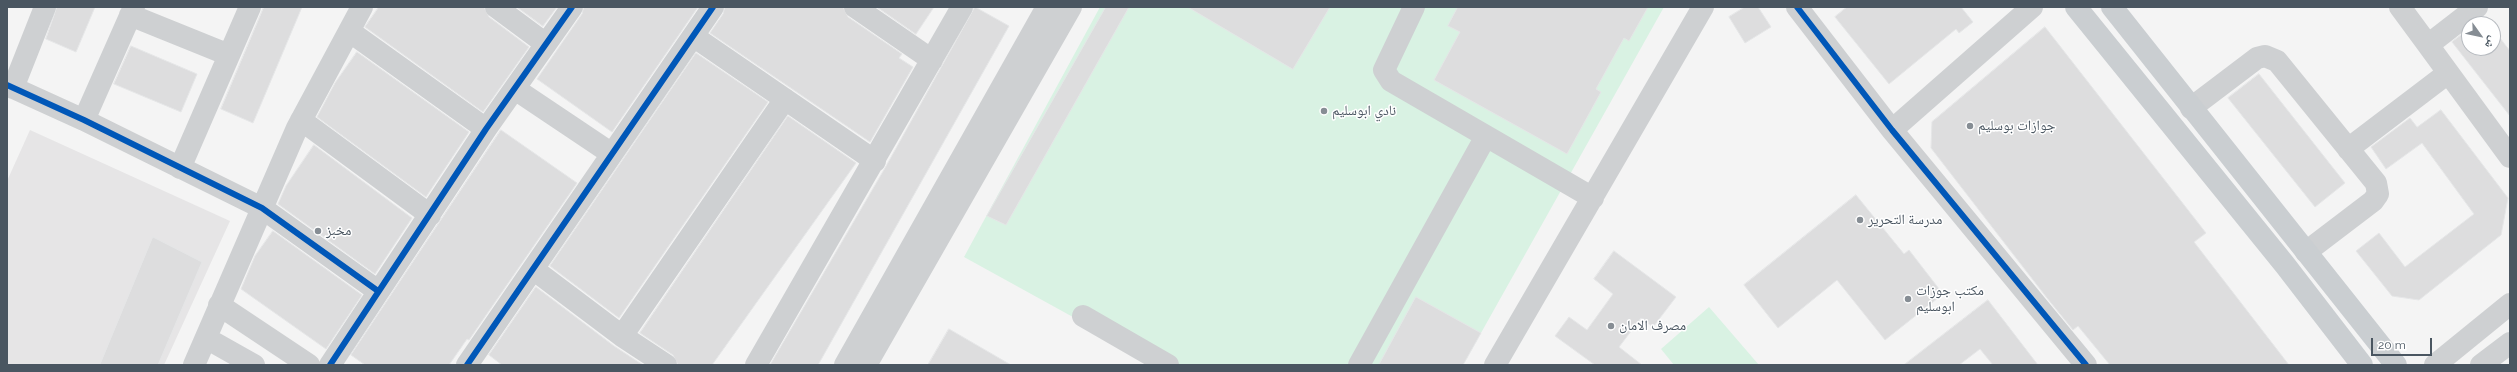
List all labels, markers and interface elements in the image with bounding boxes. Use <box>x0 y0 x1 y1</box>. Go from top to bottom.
north arrow <box>2461 16 2501 56</box>
text: ش <box>2482 34 2499 51</box>
place label: نادي ابوسليم <box>1332 103 1396 119</box>
marker: نادي ابوسليم <box>1319 106 1329 116</box>
place label: جوازات بوسليم <box>1978 118 2055 134</box>
marker: جوازات بوسليم <box>1965 121 1975 131</box>
place label: مدرسة التحرير <box>1868 212 1942 228</box>
marker: مدرسة التحرير <box>1855 215 1865 225</box>
place label: مخبز <box>326 223 351 239</box>
marker: مخبز <box>313 226 323 236</box>
place label: مكتب جوزات ابوسليم <box>1916 283 1984 316</box>
marker: مكتب جوزات ابوسليم <box>1903 294 1913 304</box>
place label: مصرف الامان <box>1619 318 1686 334</box>
marker: مصرف الامان <box>1606 321 1616 331</box>
scale bar <box>2373 330 2434 356</box>
text: 20 m <box>2378 338 2406 352</box>

